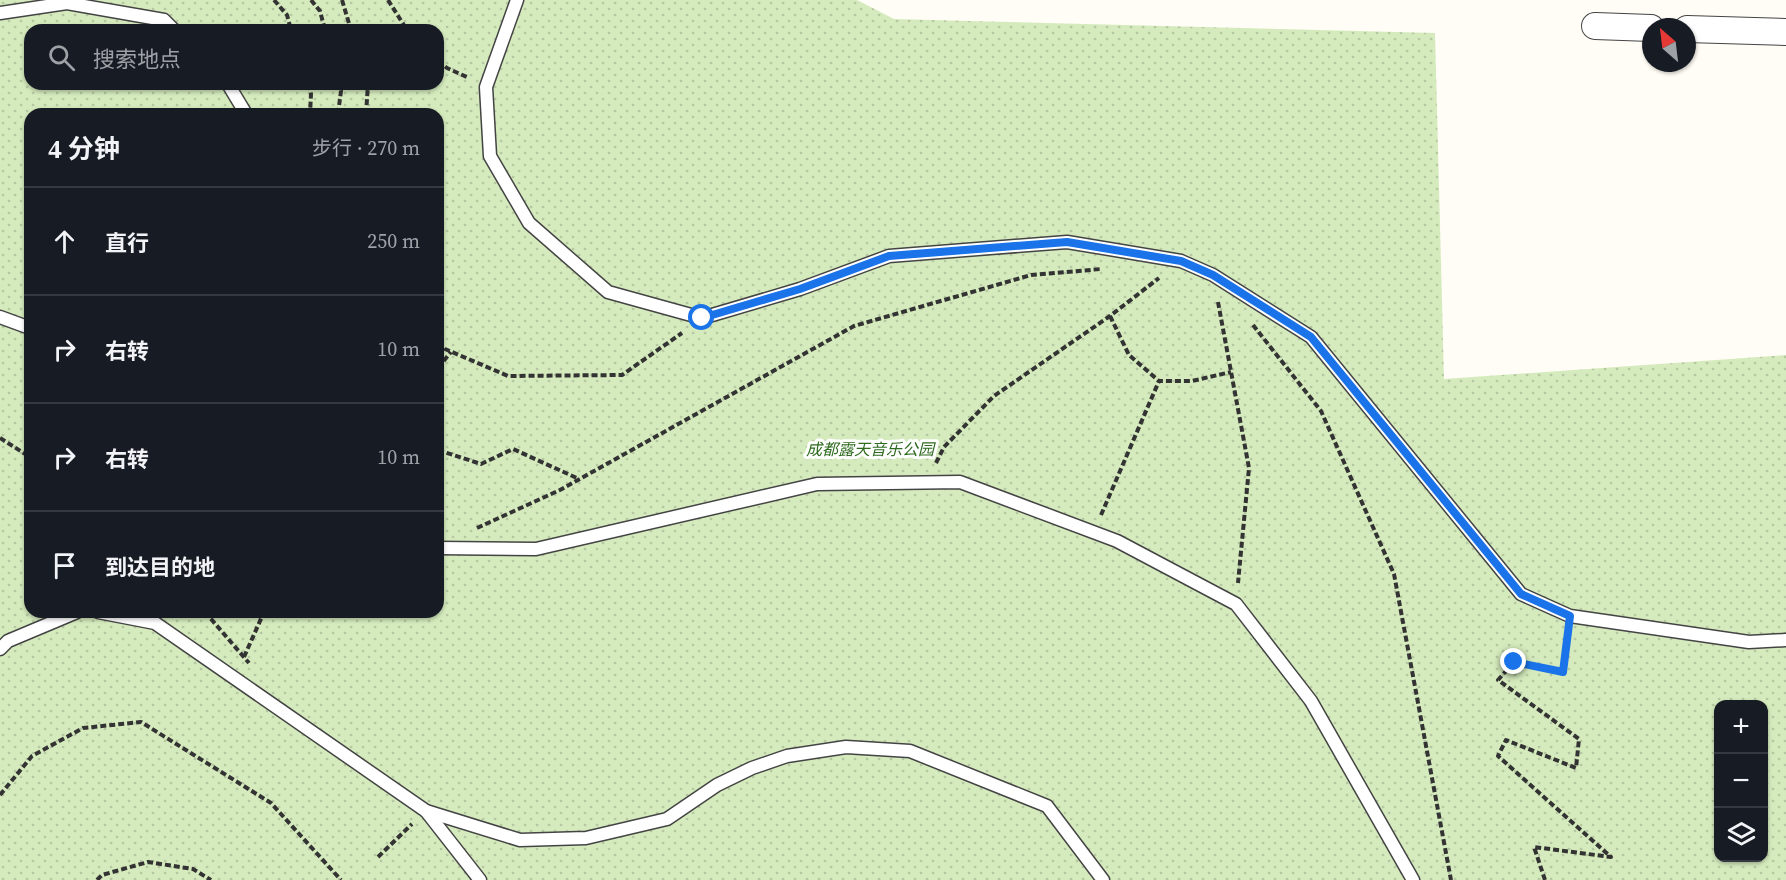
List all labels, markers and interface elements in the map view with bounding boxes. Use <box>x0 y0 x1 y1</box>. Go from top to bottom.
north arrow <box>1642 18 1696 72</box>
search box <box>24 24 444 90</box>
icon: search <box>45 41 78 74</box>
text: 搜索地点 <box>93 44 181 74</box>
text: 4 分钟 <box>48 131 120 167</box>
text: 步行 · 270 m <box>312 134 420 162</box>
icon: ahead <box>48 225 81 258</box>
text: 250 m <box>367 227 420 255</box>
text: 直行 <box>105 228 149 258</box>
route start <box>688 304 714 330</box>
icon: right <box>48 333 81 366</box>
text: 10 m <box>377 335 420 363</box>
text: 右转 <box>105 336 149 366</box>
park label: 成都露天音乐公园 <box>806 438 936 460</box>
icon: right <box>48 441 81 474</box>
text: 10 m <box>377 443 420 471</box>
text: 右转 <box>105 444 149 474</box>
icon: arrive <box>48 549 81 582</box>
text: 到达目的地 <box>105 552 215 582</box>
route end <box>1500 648 1526 674</box>
map controls <box>1714 700 1768 862</box>
button: + <box>1714 700 1768 754</box>
button: − <box>1714 754 1768 808</box>
button: layers <box>1714 808 1768 862</box>

